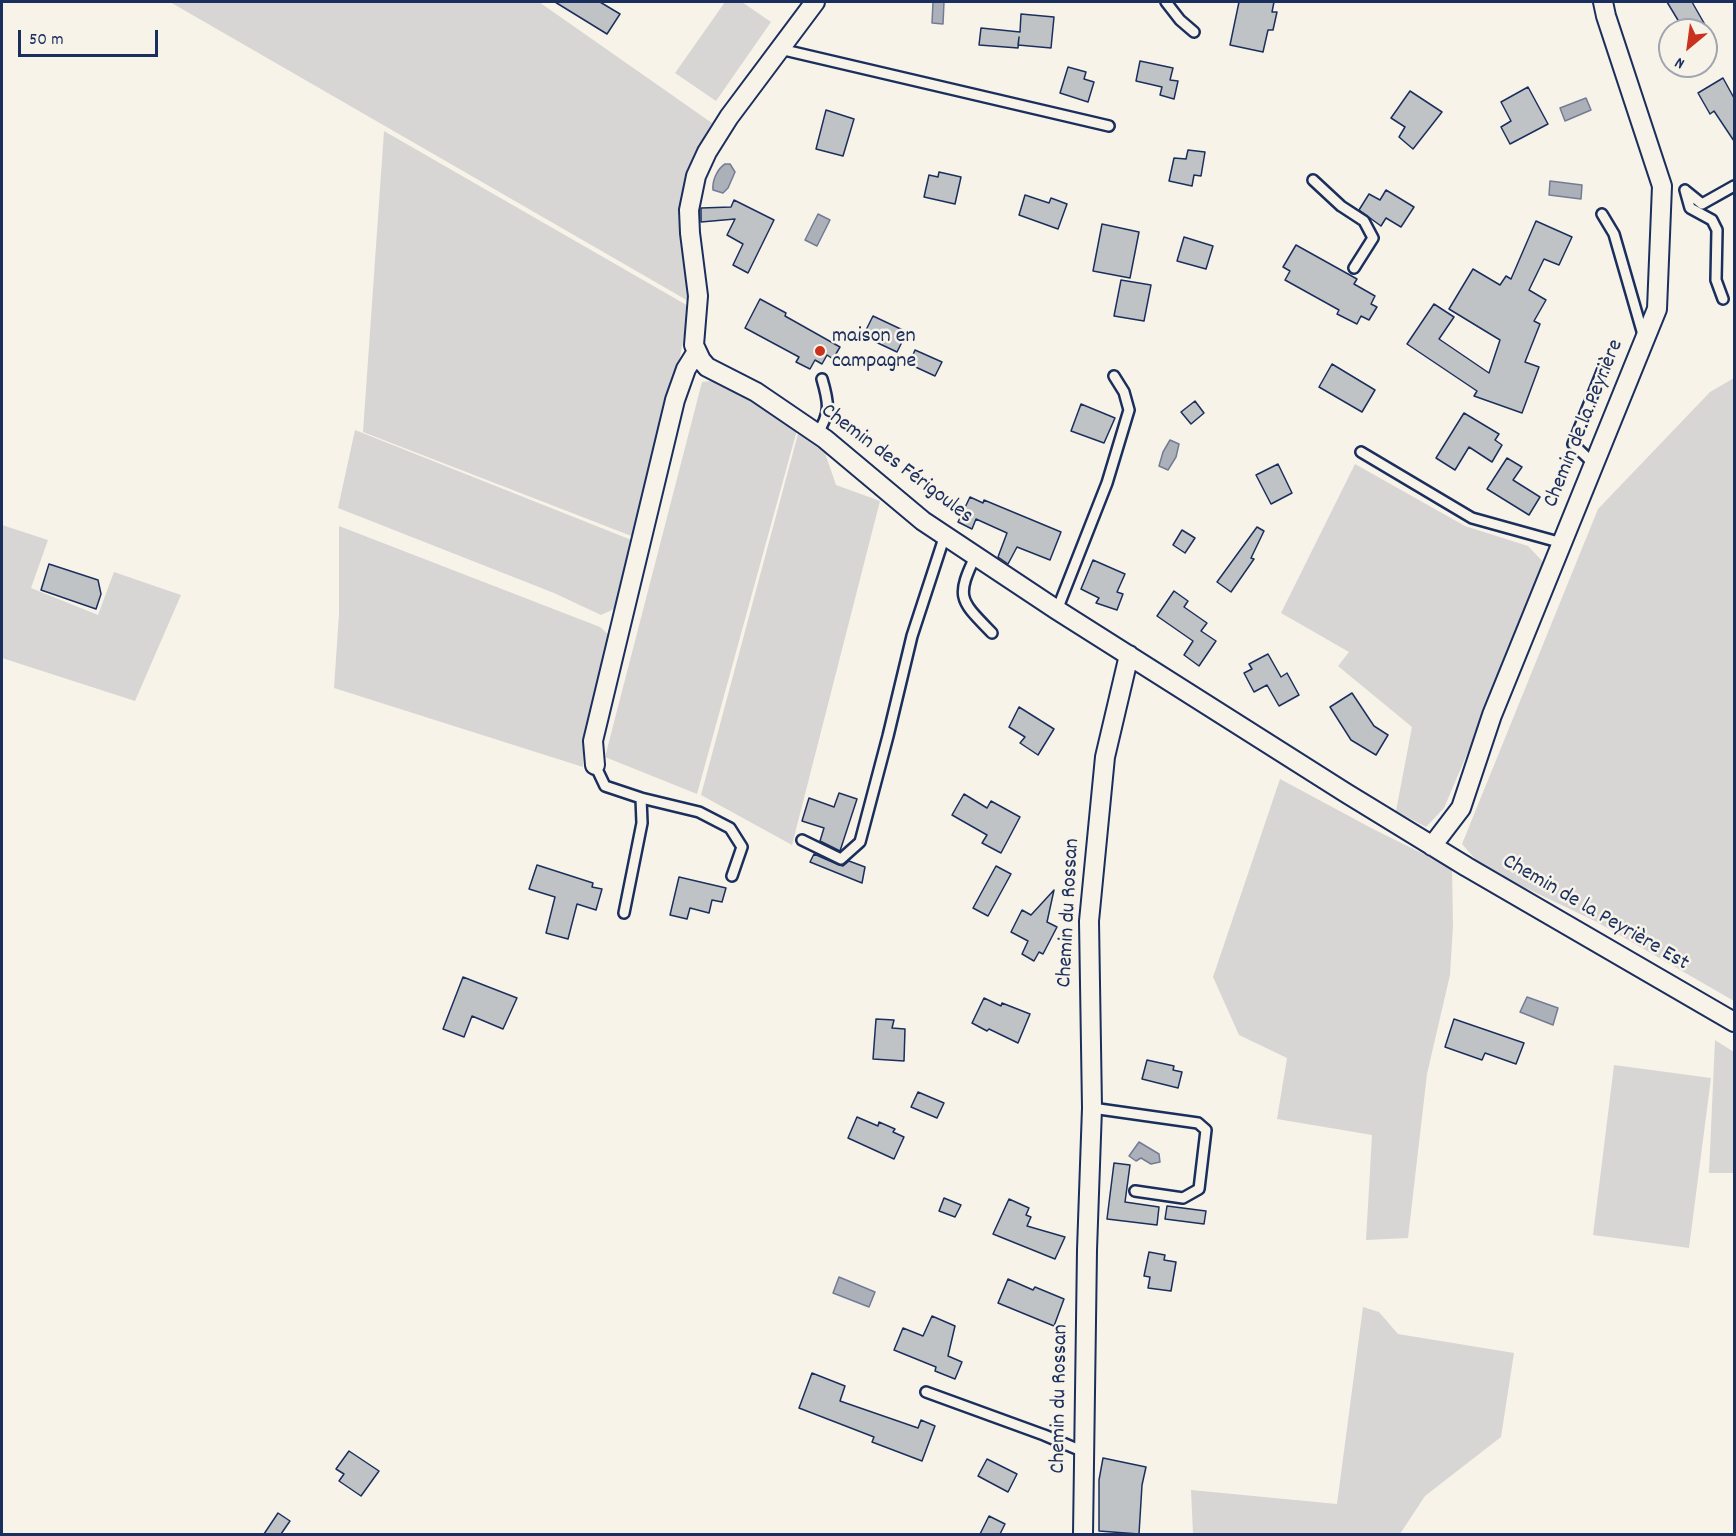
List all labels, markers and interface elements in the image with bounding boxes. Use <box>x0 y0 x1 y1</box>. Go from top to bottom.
scale bar <box>21 18 160 56</box>
north arrow <box>1658 18 1718 78</box>
text: 50 m <box>29 28 64 53</box>
text: N <box>1671 50 1689 74</box>
place label: maison en campagne <box>832 325 916 376</box>
street label: Chemin de la Peyrière <box>1539 336 1631 512</box>
marker: maison en campagne <box>813 344 827 358</box>
street label: Chemin des Férigoules <box>815 399 977 531</box>
street label: Chemin du Rossan <box>1053 838 1087 988</box>
street label: Chemin de la Peyrière Est <box>1497 850 1693 978</box>
street label: Chemin du Rossan <box>1046 1324 1076 1474</box>

